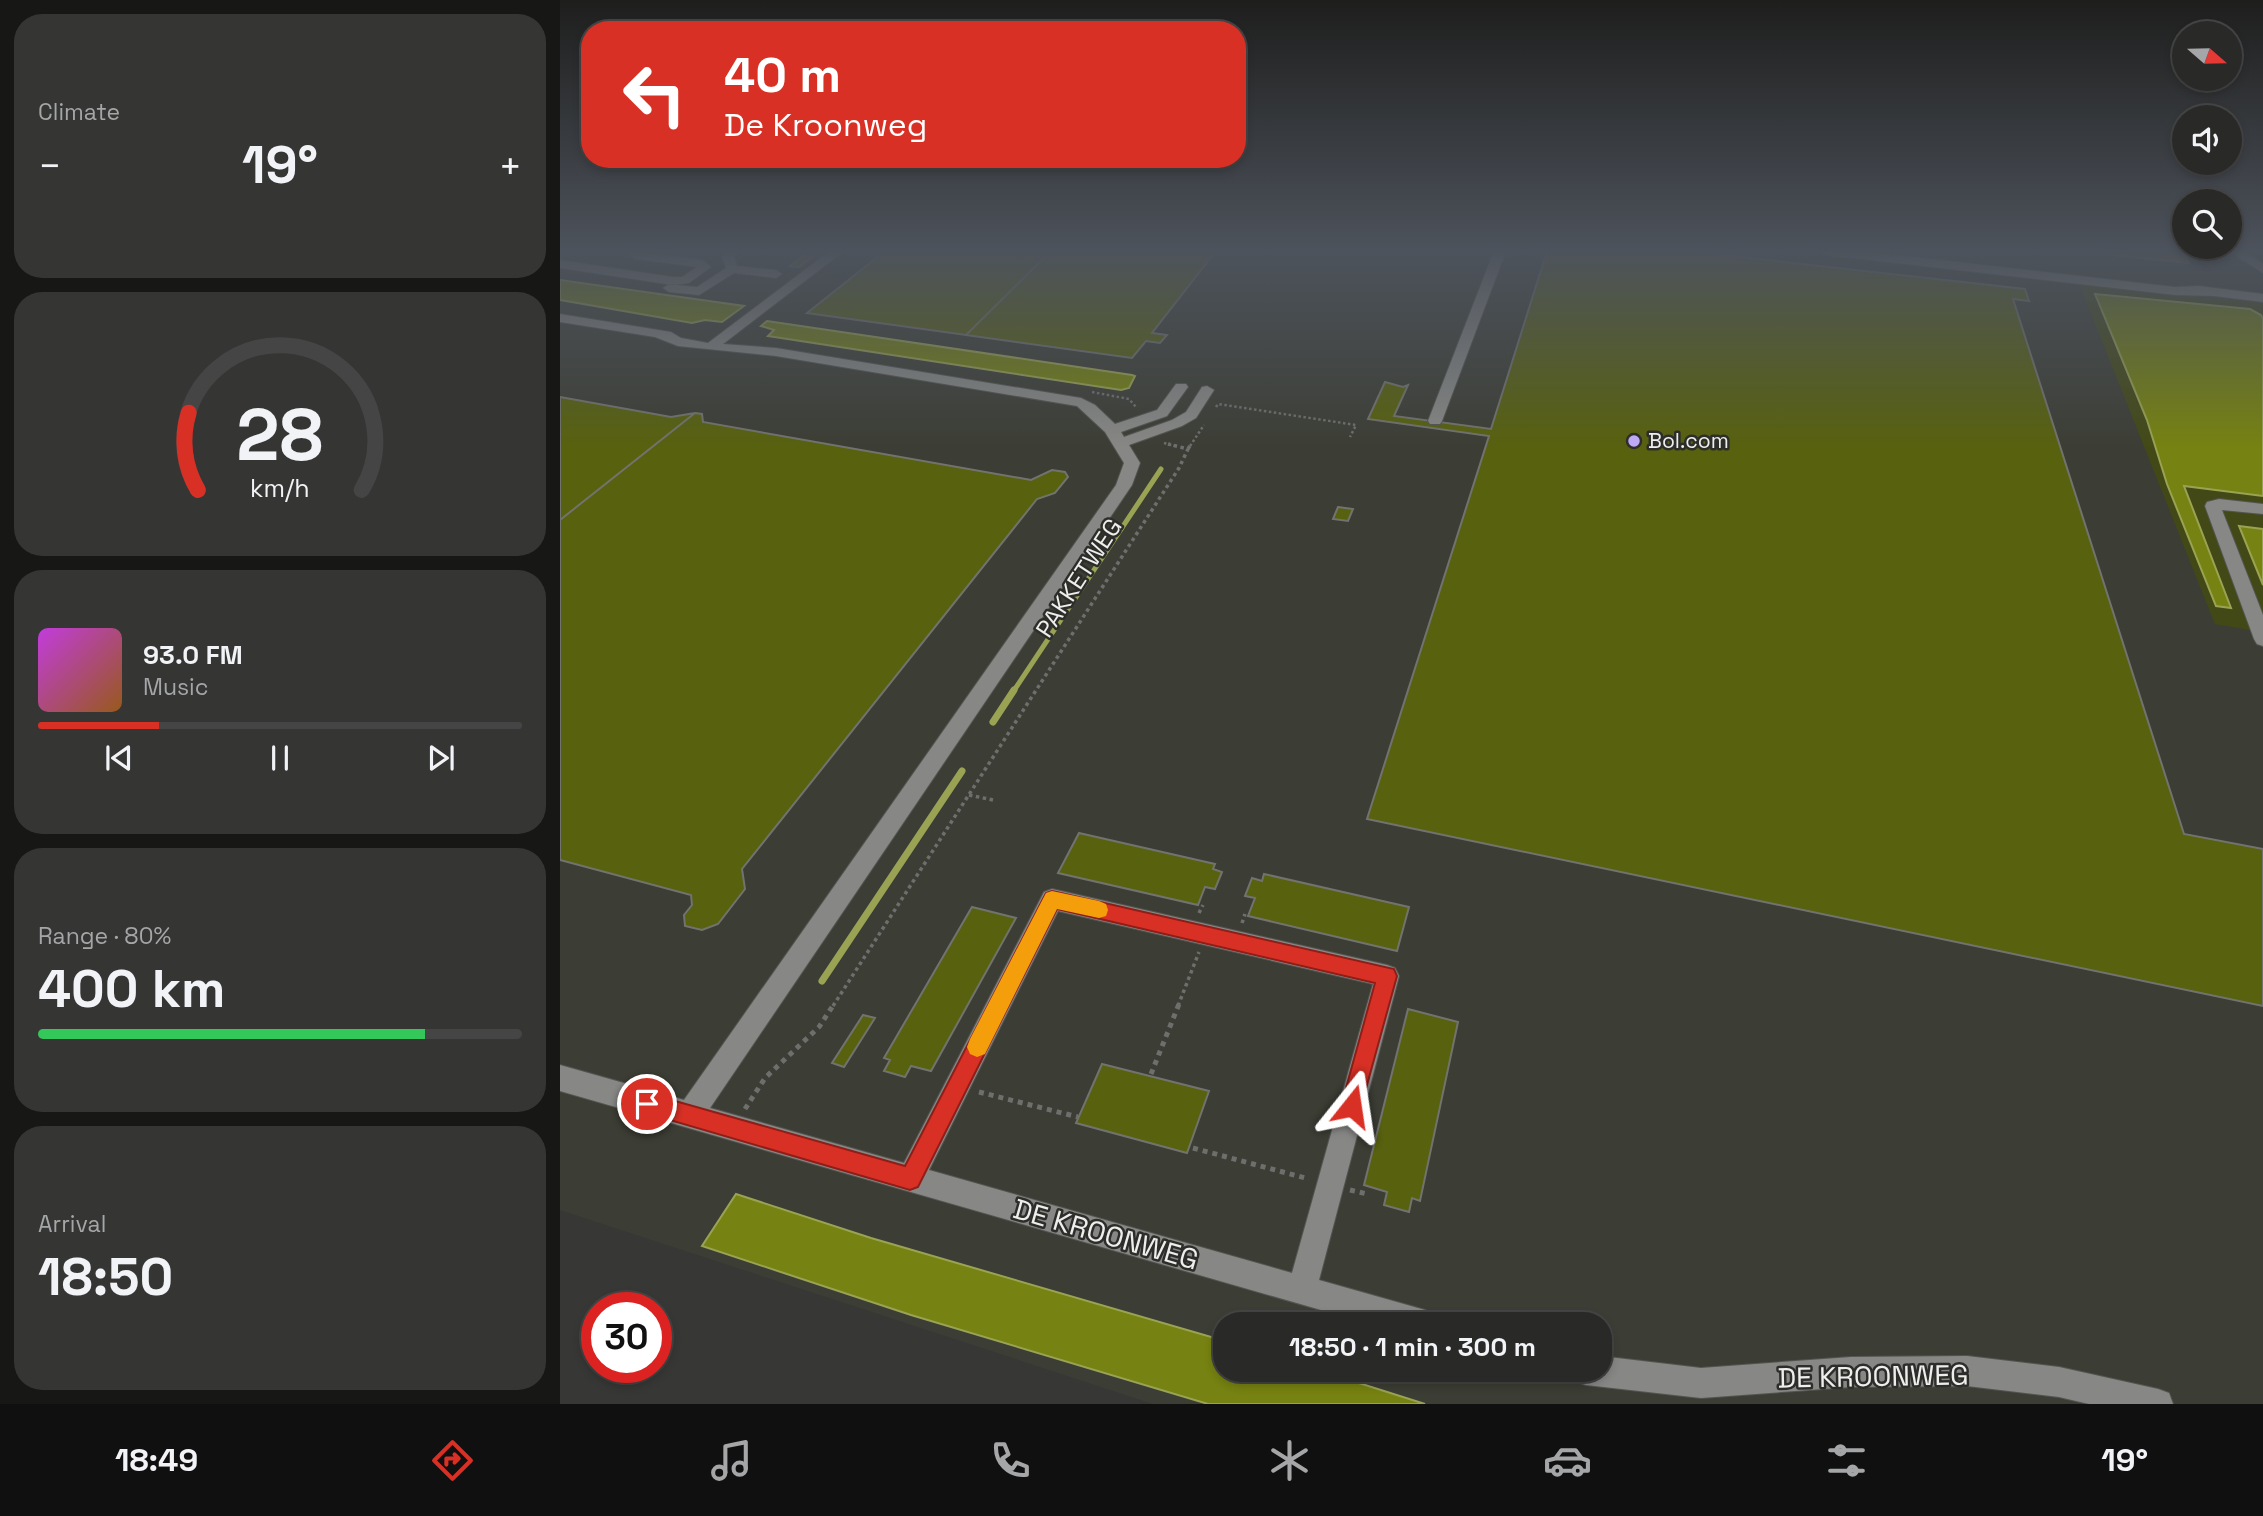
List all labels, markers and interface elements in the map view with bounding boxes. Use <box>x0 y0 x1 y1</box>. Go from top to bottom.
north arrow <box>2172 21 2242 91</box>
map controls <box>2172 21 2242 259</box>
text: 40 m <box>724 44 841 106</box>
icon: left <box>609 49 700 140</box>
text: Climate <box>38 97 120 127</box>
text: De Kroonweg <box>724 105 927 145</box>
button: sound <box>2172 105 2242 175</box>
text: 19° <box>242 132 318 198</box>
text: − <box>38 142 62 190</box>
text: + <box>498 142 522 190</box>
button: search <box>2172 189 2242 259</box>
text: 28 <box>237 388 323 481</box>
place label: Bol.com <box>1648 427 1729 454</box>
marker: Bol.com <box>1626 433 1642 449</box>
text: km/h <box>250 472 310 504</box>
street label: PAKKETWEG <box>1029 512 1128 643</box>
text: 93.0 FM <box>143 638 243 672</box>
text: Music <box>143 672 208 702</box>
icon: previous <box>100 739 138 777</box>
icon: pause <box>261 739 299 777</box>
icon: next <box>422 739 460 777</box>
text: Range · 80% <box>38 921 171 951</box>
text: 400 km <box>38 956 225 1022</box>
position arrow <box>1315 1069 1389 1143</box>
pin <box>617 1074 677 1134</box>
icon: arrive <box>628 1085 666 1123</box>
street label: DE KROONWEG <box>1009 1190 1203 1278</box>
text: Arrival <box>38 1209 106 1239</box>
text: 18:50 <box>38 1244 173 1310</box>
speed limit sign: 30 <box>581 1292 672 1383</box>
text: 18:50 · 1 min · 300 m <box>1289 1330 1536 1364</box>
street label: DE KROONWEG <box>1777 1356 1969 1396</box>
icon: directions <box>428 1436 477 1485</box>
icon: music <box>707 1436 756 1485</box>
icon: phone <box>986 1436 1035 1485</box>
icon: climate <box>1265 1436 1314 1485</box>
icon: car <box>1543 1436 1592 1485</box>
icon: filters <box>1822 1436 1871 1485</box>
text: 18:49 <box>115 1440 198 1480</box>
text: 19° <box>2101 1440 2148 1480</box>

